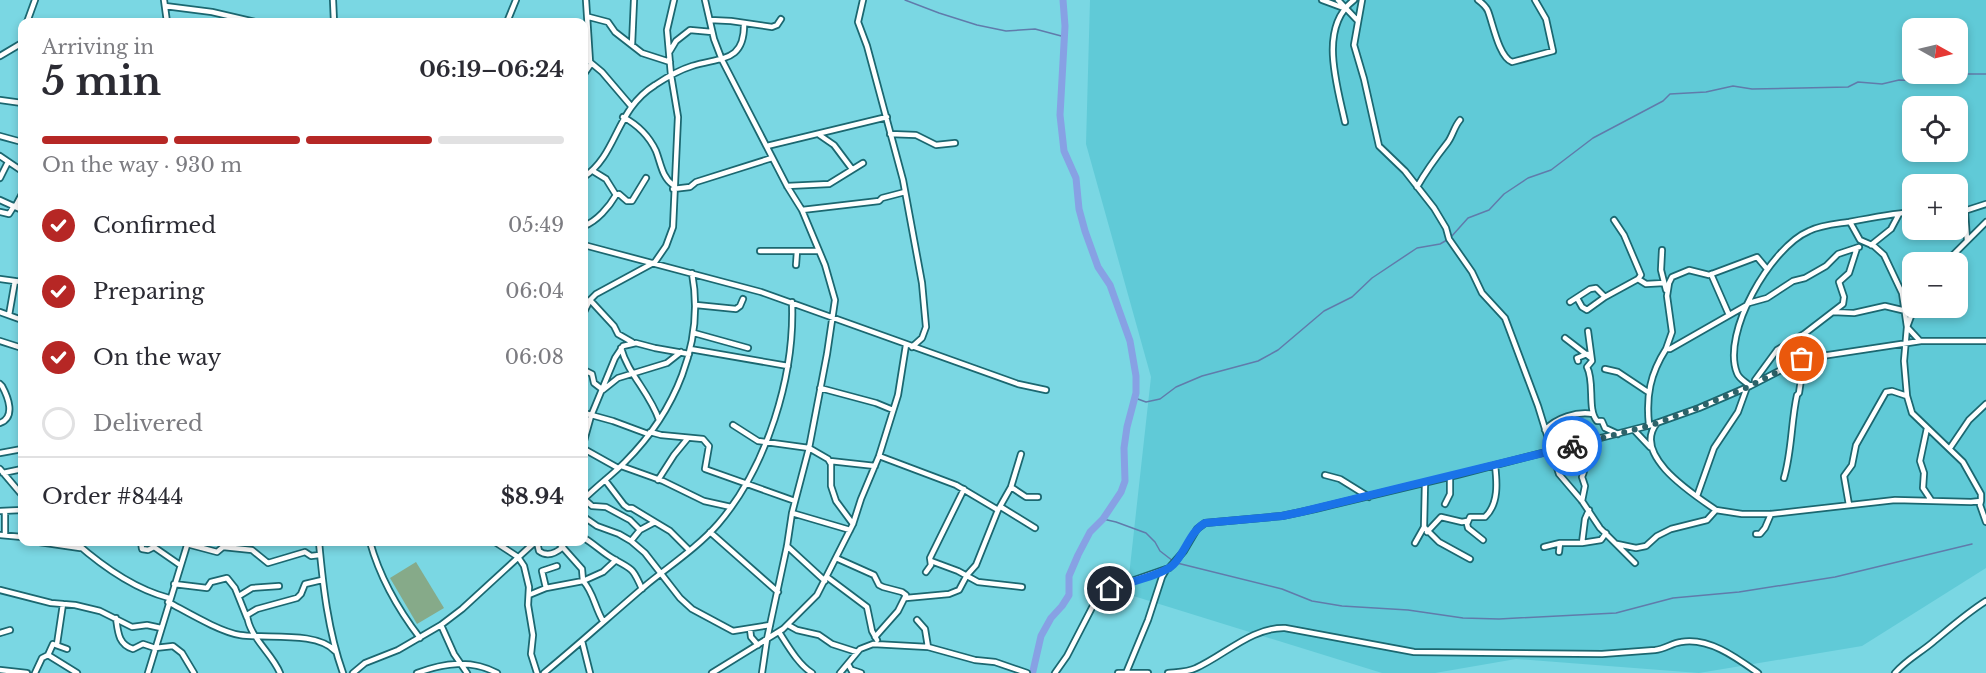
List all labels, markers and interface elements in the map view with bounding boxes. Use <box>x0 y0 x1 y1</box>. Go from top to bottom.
north arrow <box>1902 18 1968 84</box>
map controls <box>1902 18 1968 318</box>
text: Arriving in <box>42 35 154 59</box>
text: 06:19–06:24 <box>419 56 564 83</box>
text: 5 min <box>42 57 161 106</box>
button: locate <box>1902 96 1968 162</box>
text: On the way · 930 m <box>42 153 242 177</box>
button: + <box>1902 174 1968 240</box>
icon: check <box>42 209 75 242</box>
text: Confirmed <box>93 212 216 239</box>
text: 05:49 <box>508 213 564 237</box>
button: − <box>1902 252 1968 318</box>
icon: check <box>42 275 75 308</box>
text: Preparing <box>93 278 204 305</box>
text: 06:04 <box>505 279 564 303</box>
pin <box>1776 333 1827 384</box>
icon: check <box>42 341 75 374</box>
icon: bag <box>1785 342 1818 375</box>
text: On the way <box>93 344 221 371</box>
text: 06:08 <box>505 345 564 369</box>
text: Delivered <box>93 410 203 437</box>
courier <box>1542 416 1602 476</box>
icon: bike <box>1556 430 1589 463</box>
text: Order #8444 <box>42 483 183 510</box>
text: $8.94 <box>501 483 564 510</box>
pin <box>1084 563 1135 614</box>
icon: home <box>1093 572 1126 605</box>

